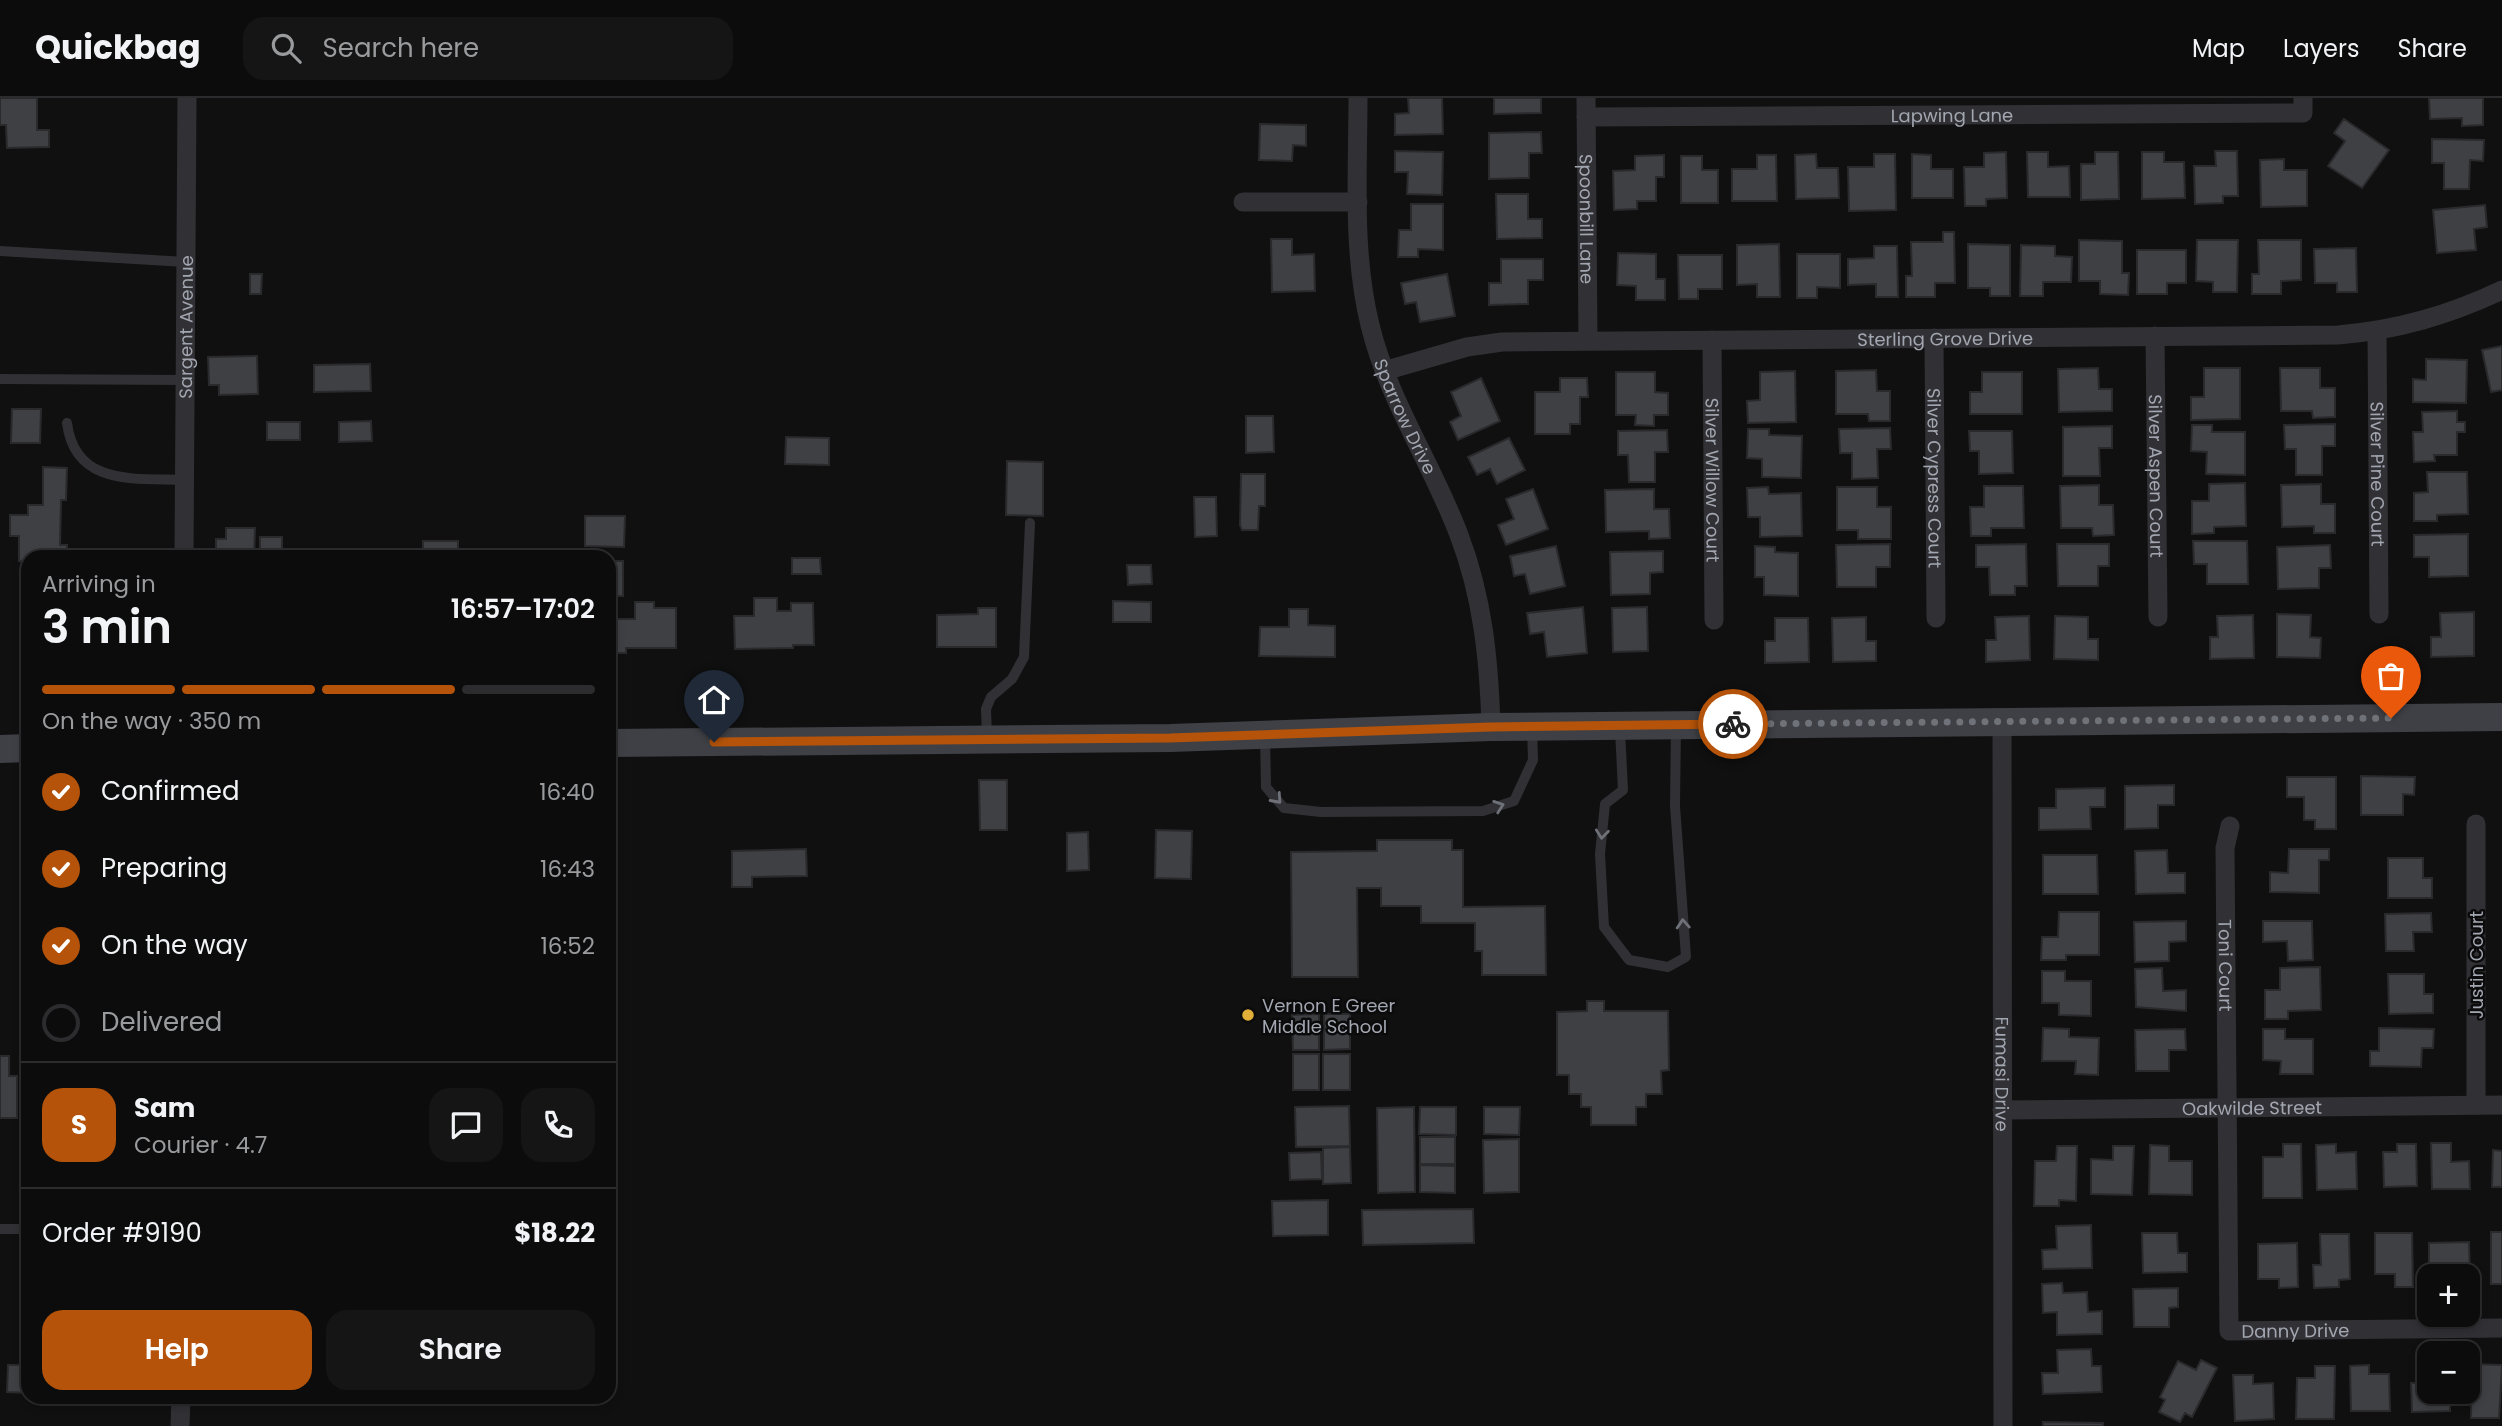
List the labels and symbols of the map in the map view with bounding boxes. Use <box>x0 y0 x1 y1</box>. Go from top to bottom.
street label: Lapwing Lane <box>1891 102 2013 128</box>
street label: Spoonbill Lane <box>1574 154 1600 284</box>
street label: Sargent Avenue <box>173 255 198 399</box>
street label: Sterling Grove Drive <box>1857 325 2033 352</box>
street label: Sparrow Drive <box>1368 355 1443 478</box>
street label: Silver Cypress Court <box>1922 388 1948 568</box>
street label: Silver Aspen Court <box>2143 394 2170 558</box>
street label: Silver Willow Court <box>1700 398 1726 562</box>
street label: Silver Pine Court <box>2365 401 2391 547</box>
pin <box>2361 646 2421 718</box>
pin <box>684 670 744 742</box>
courier <box>1698 689 1768 759</box>
one-way arrow <box>1269 791 1281 804</box>
one-way arrow <box>1493 800 1505 814</box>
one-way arrow <box>1595 829 1610 840</box>
street label: Justin Court <box>2464 911 2489 1019</box>
one-way arrow <box>1676 918 1691 929</box>
street label: Toni Court <box>2213 919 2239 1012</box>
place label: Vernon E Greer Middle School <box>1262 993 1395 1039</box>
marker: Vernon E Greer Middle School <box>1240 1007 1256 1023</box>
street label: Fumasi Drive <box>1990 1016 2015 1132</box>
street label: Oakwilde Street <box>2182 1094 2322 1121</box>
street label: Danny Drive <box>2241 1317 2350 1343</box>

